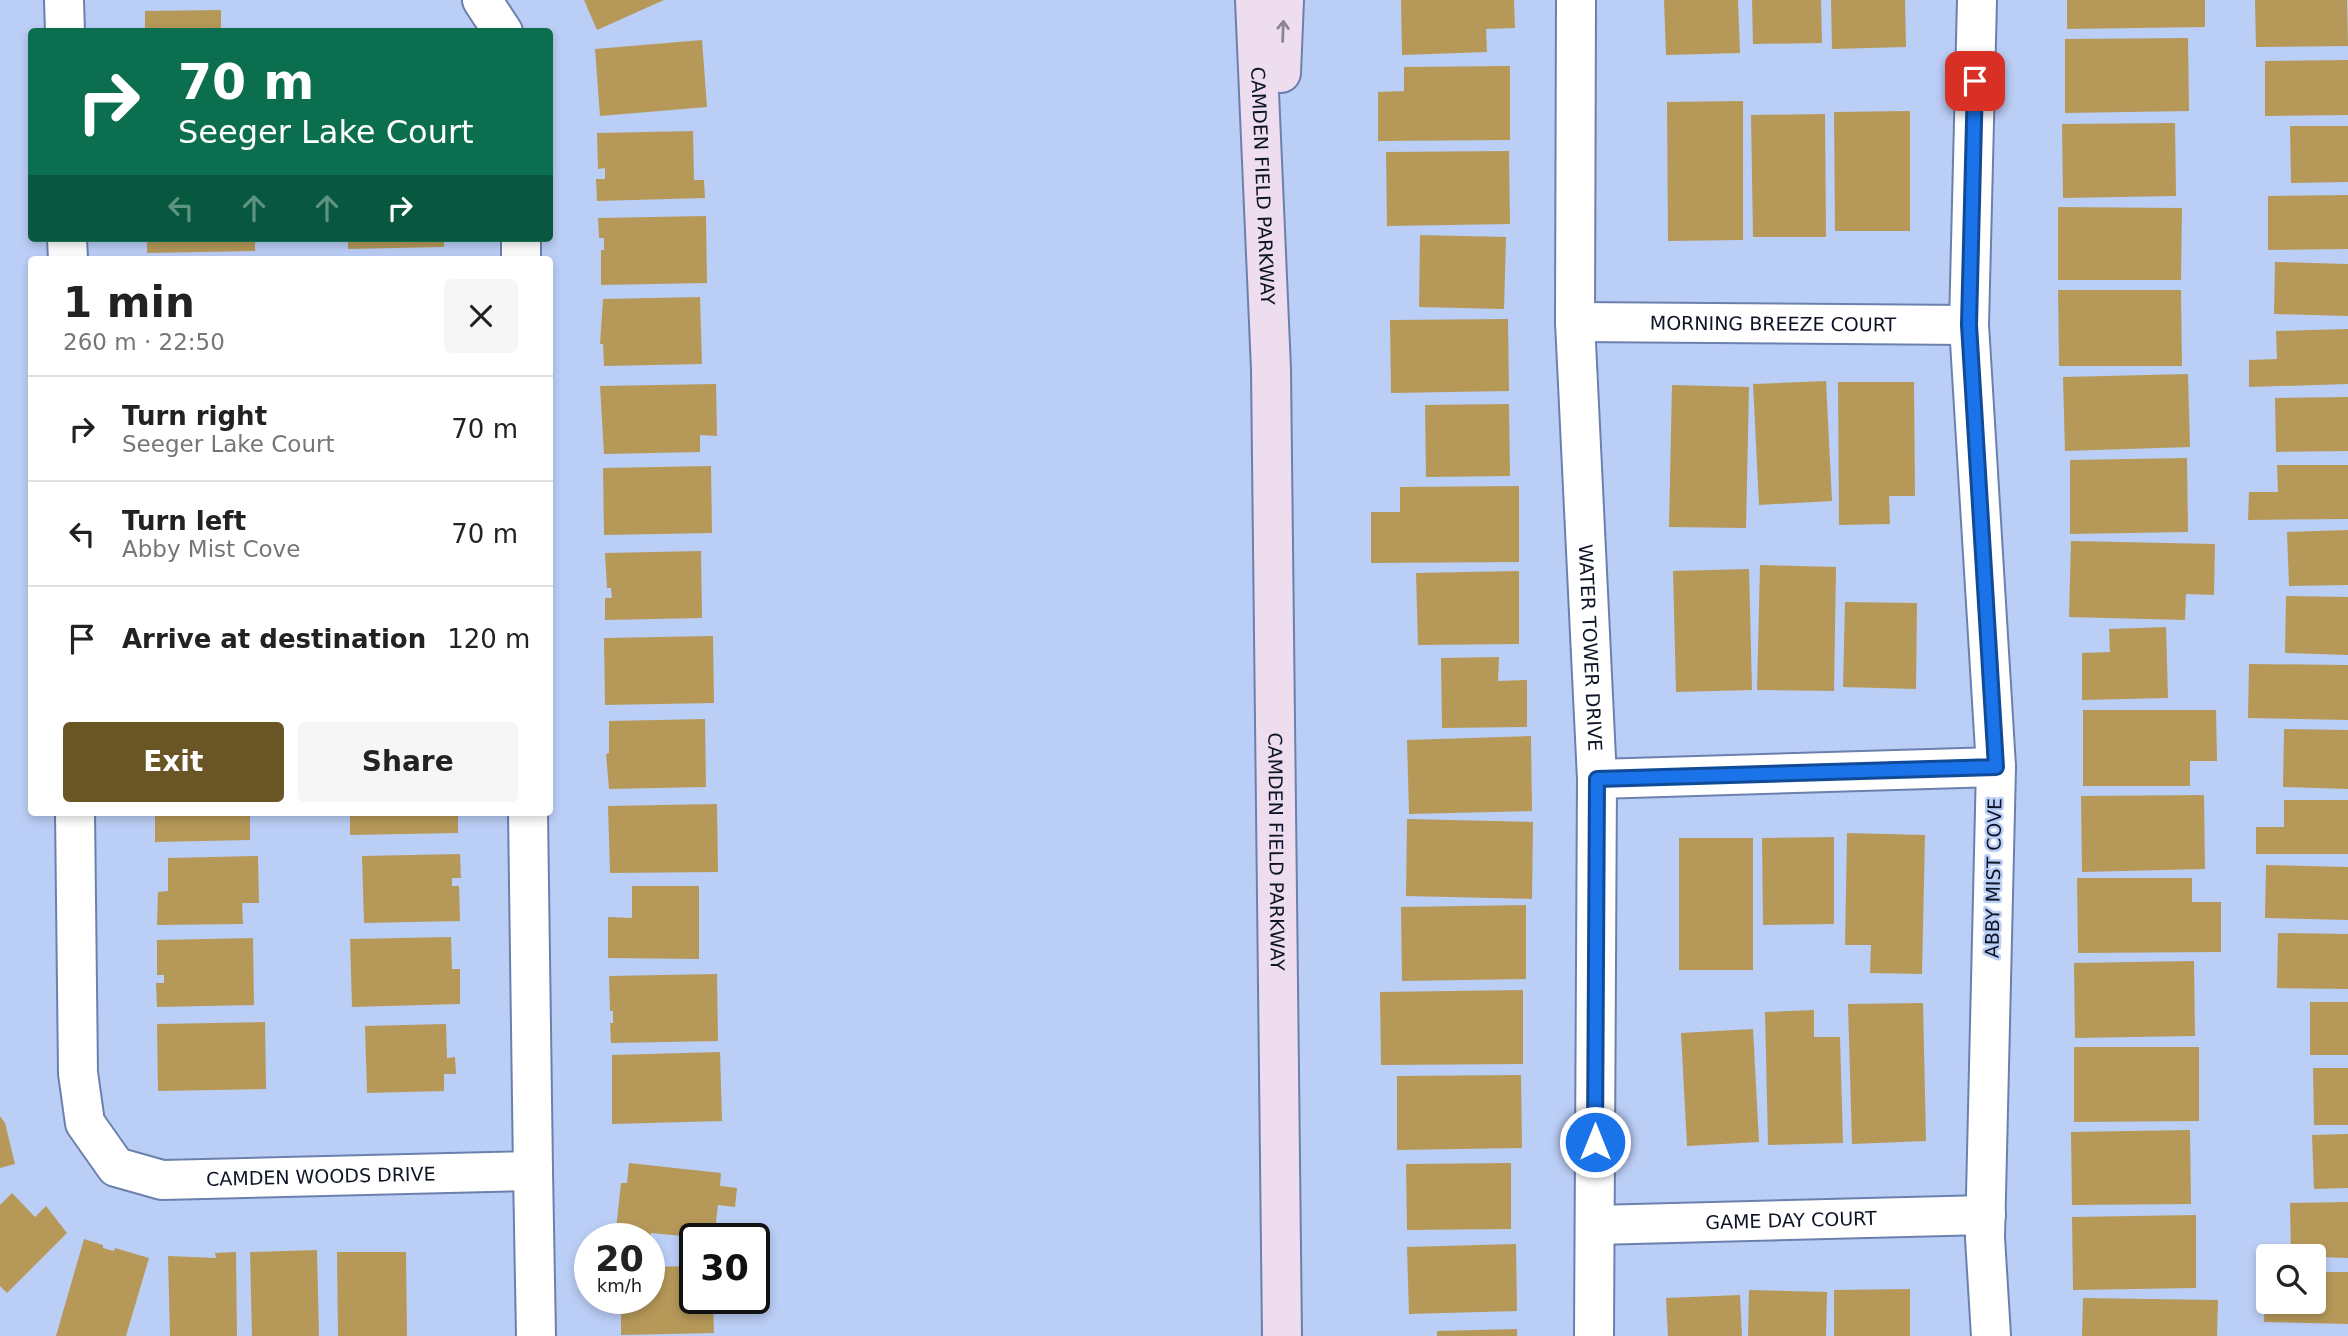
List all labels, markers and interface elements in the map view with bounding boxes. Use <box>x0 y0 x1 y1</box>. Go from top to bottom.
one-way arrow <box>1276 20 1289 43</box>
pin <box>1945 51 2005 111</box>
text: 70 m <box>178 54 314 111</box>
icon: right <box>63 56 154 147</box>
icon: arrive <box>1956 62 1994 100</box>
street label: CAMDEN FIELD PARKWAY <box>1247 66 1279 306</box>
text: Seeger Lake Court <box>178 113 474 151</box>
icon: left <box>162 189 200 227</box>
icon: ahead <box>235 189 273 227</box>
icon: ahead <box>308 189 346 227</box>
icon: right <box>381 189 419 227</box>
text: 1 min <box>63 278 195 327</box>
button: close <box>444 279 518 353</box>
street label: MORNING BREEZE COURT <box>1650 312 1897 335</box>
text: 260 m · 22:50 <box>63 329 225 355</box>
text: Turn right <box>122 401 267 431</box>
icon: right <box>63 410 101 448</box>
text: 70 m <box>451 414 518 444</box>
text: Seeger Lake Court <box>122 431 334 457</box>
text: Turn left <box>122 506 246 536</box>
icon: left <box>63 515 101 553</box>
text: 70 m <box>451 519 518 549</box>
text: Abby Mist Cove <box>122 536 300 562</box>
street label: WATER TOWER DRIVE <box>1575 544 1607 752</box>
icon: arrive <box>63 620 101 658</box>
text: Arrive at destination <box>122 624 426 654</box>
text: 120 m <box>447 624 530 654</box>
button: Exit <box>63 722 284 802</box>
button: Share <box>298 722 518 802</box>
street label: CAMDEN FIELD PARKWAY <box>1264 732 1289 971</box>
street label: ABBY MIST COVE <box>1981 798 2005 958</box>
position arrow <box>1558 1105 1632 1179</box>
street label: CAMDEN WOODS DRIVE <box>206 1162 436 1190</box>
street label: GAME DAY COURT <box>1705 1207 1877 1233</box>
speed limit sign: 30 <box>679 1223 770 1314</box>
text: 20 <box>595 1239 644 1279</box>
map controls <box>2256 1244 2326 1314</box>
button: search <box>2256 1244 2326 1314</box>
text: km/h <box>597 1275 642 1296</box>

